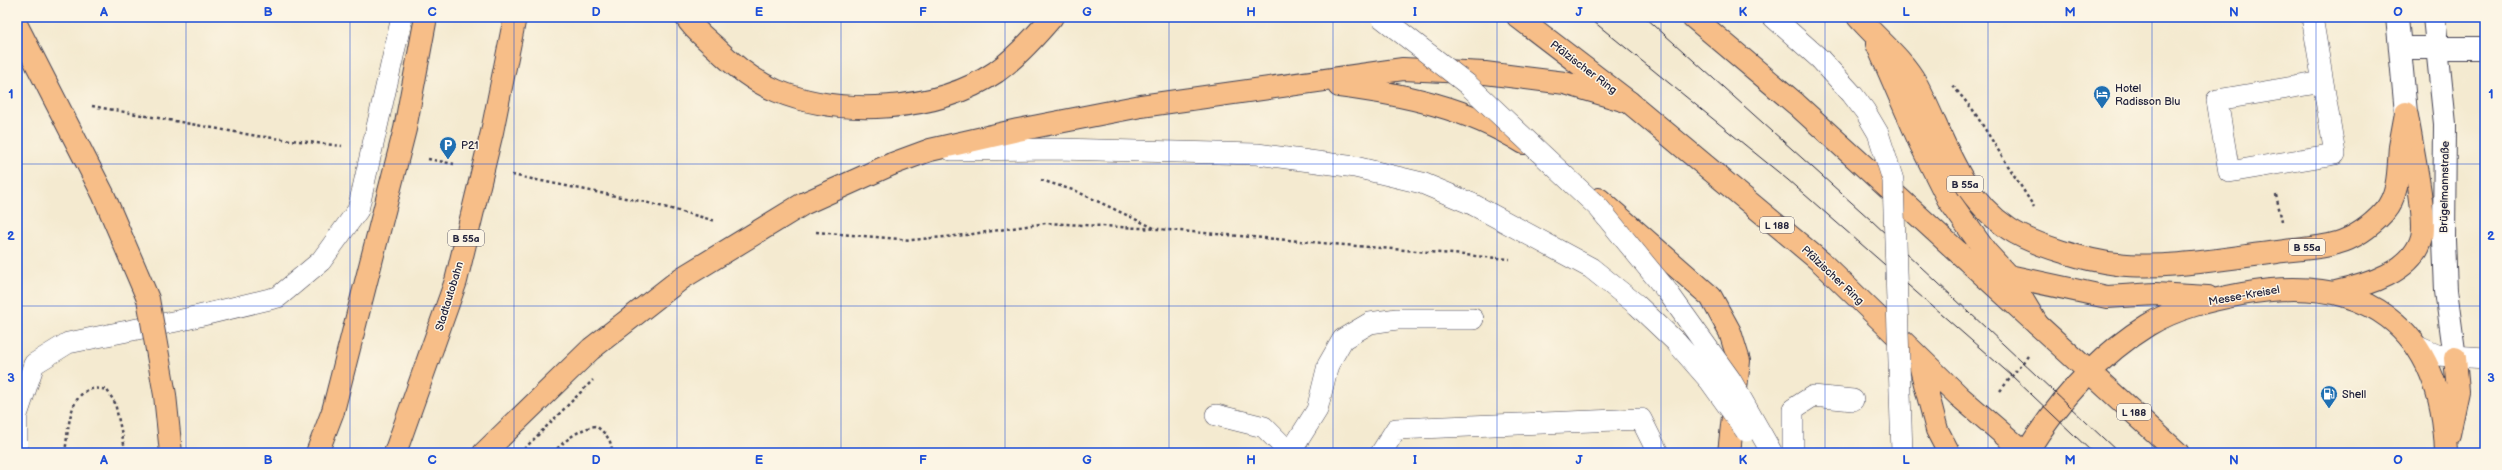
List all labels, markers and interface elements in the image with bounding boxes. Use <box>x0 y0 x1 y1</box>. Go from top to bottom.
text: A <box>99 4 108 20</box>
text: B <box>263 4 273 20</box>
text: C <box>427 4 437 20</box>
text: D <box>591 4 601 20</box>
text: E <box>755 4 764 20</box>
text: F <box>919 4 927 20</box>
text: G <box>1082 4 1092 20</box>
text: H <box>1246 4 1256 20</box>
text: I <box>1413 4 1417 20</box>
text: J <box>1575 4 1583 20</box>
text: K <box>1739 4 1748 20</box>
text: L <box>1902 4 1910 20</box>
text: M <box>2064 4 2076 20</box>
text: N <box>2229 4 2239 20</box>
text: O <box>2393 4 2403 20</box>
street label: Pfälzischer Ring <box>1548 38 1620 97</box>
place label: Hotel Radisson Blu <box>2115 82 2180 108</box>
hotel icon: Hotel Radisson Blu <box>2092 84 2112 109</box>
text: 1 <box>8 86 14 102</box>
text: 1 <box>2488 86 2494 102</box>
parking icon: P21 <box>438 135 458 160</box>
place label: P21 <box>461 139 479 152</box>
street label: Brügelmannstraße <box>2437 140 2452 233</box>
road number: B 55a <box>1947 176 1983 192</box>
road number: L 188 <box>1760 217 1794 233</box>
text: 2 <box>7 228 15 244</box>
text: 2 <box>2487 228 2495 244</box>
road number: B 55a <box>448 230 484 246</box>
road number: B 55a <box>2289 239 2325 255</box>
street label: Pfälzischer Ring <box>1799 243 1866 307</box>
street label: Stadtautobahn <box>433 260 466 332</box>
street label: Messe-Kreisel <box>2208 283 2281 308</box>
text: 3 <box>7 370 15 386</box>
text: 3 <box>2487 370 2495 386</box>
fuel station icon: Shell <box>2319 384 2339 409</box>
place label: Shell <box>2342 388 2366 401</box>
road number: L 188 <box>2117 404 2151 420</box>
text: A <box>99 452 108 468</box>
text: B <box>263 452 273 468</box>
text: C <box>427 452 437 468</box>
text: D <box>591 452 601 468</box>
text: E <box>755 452 764 468</box>
text: F <box>919 452 927 468</box>
text: G <box>1082 452 1092 468</box>
text: H <box>1246 452 1256 468</box>
text: I <box>1413 452 1417 468</box>
text: J <box>1575 452 1583 468</box>
text: K <box>1739 452 1748 468</box>
text: L <box>1902 452 1910 468</box>
text: M <box>2064 452 2076 468</box>
text: N <box>2229 452 2239 468</box>
text: O <box>2393 452 2403 468</box>

